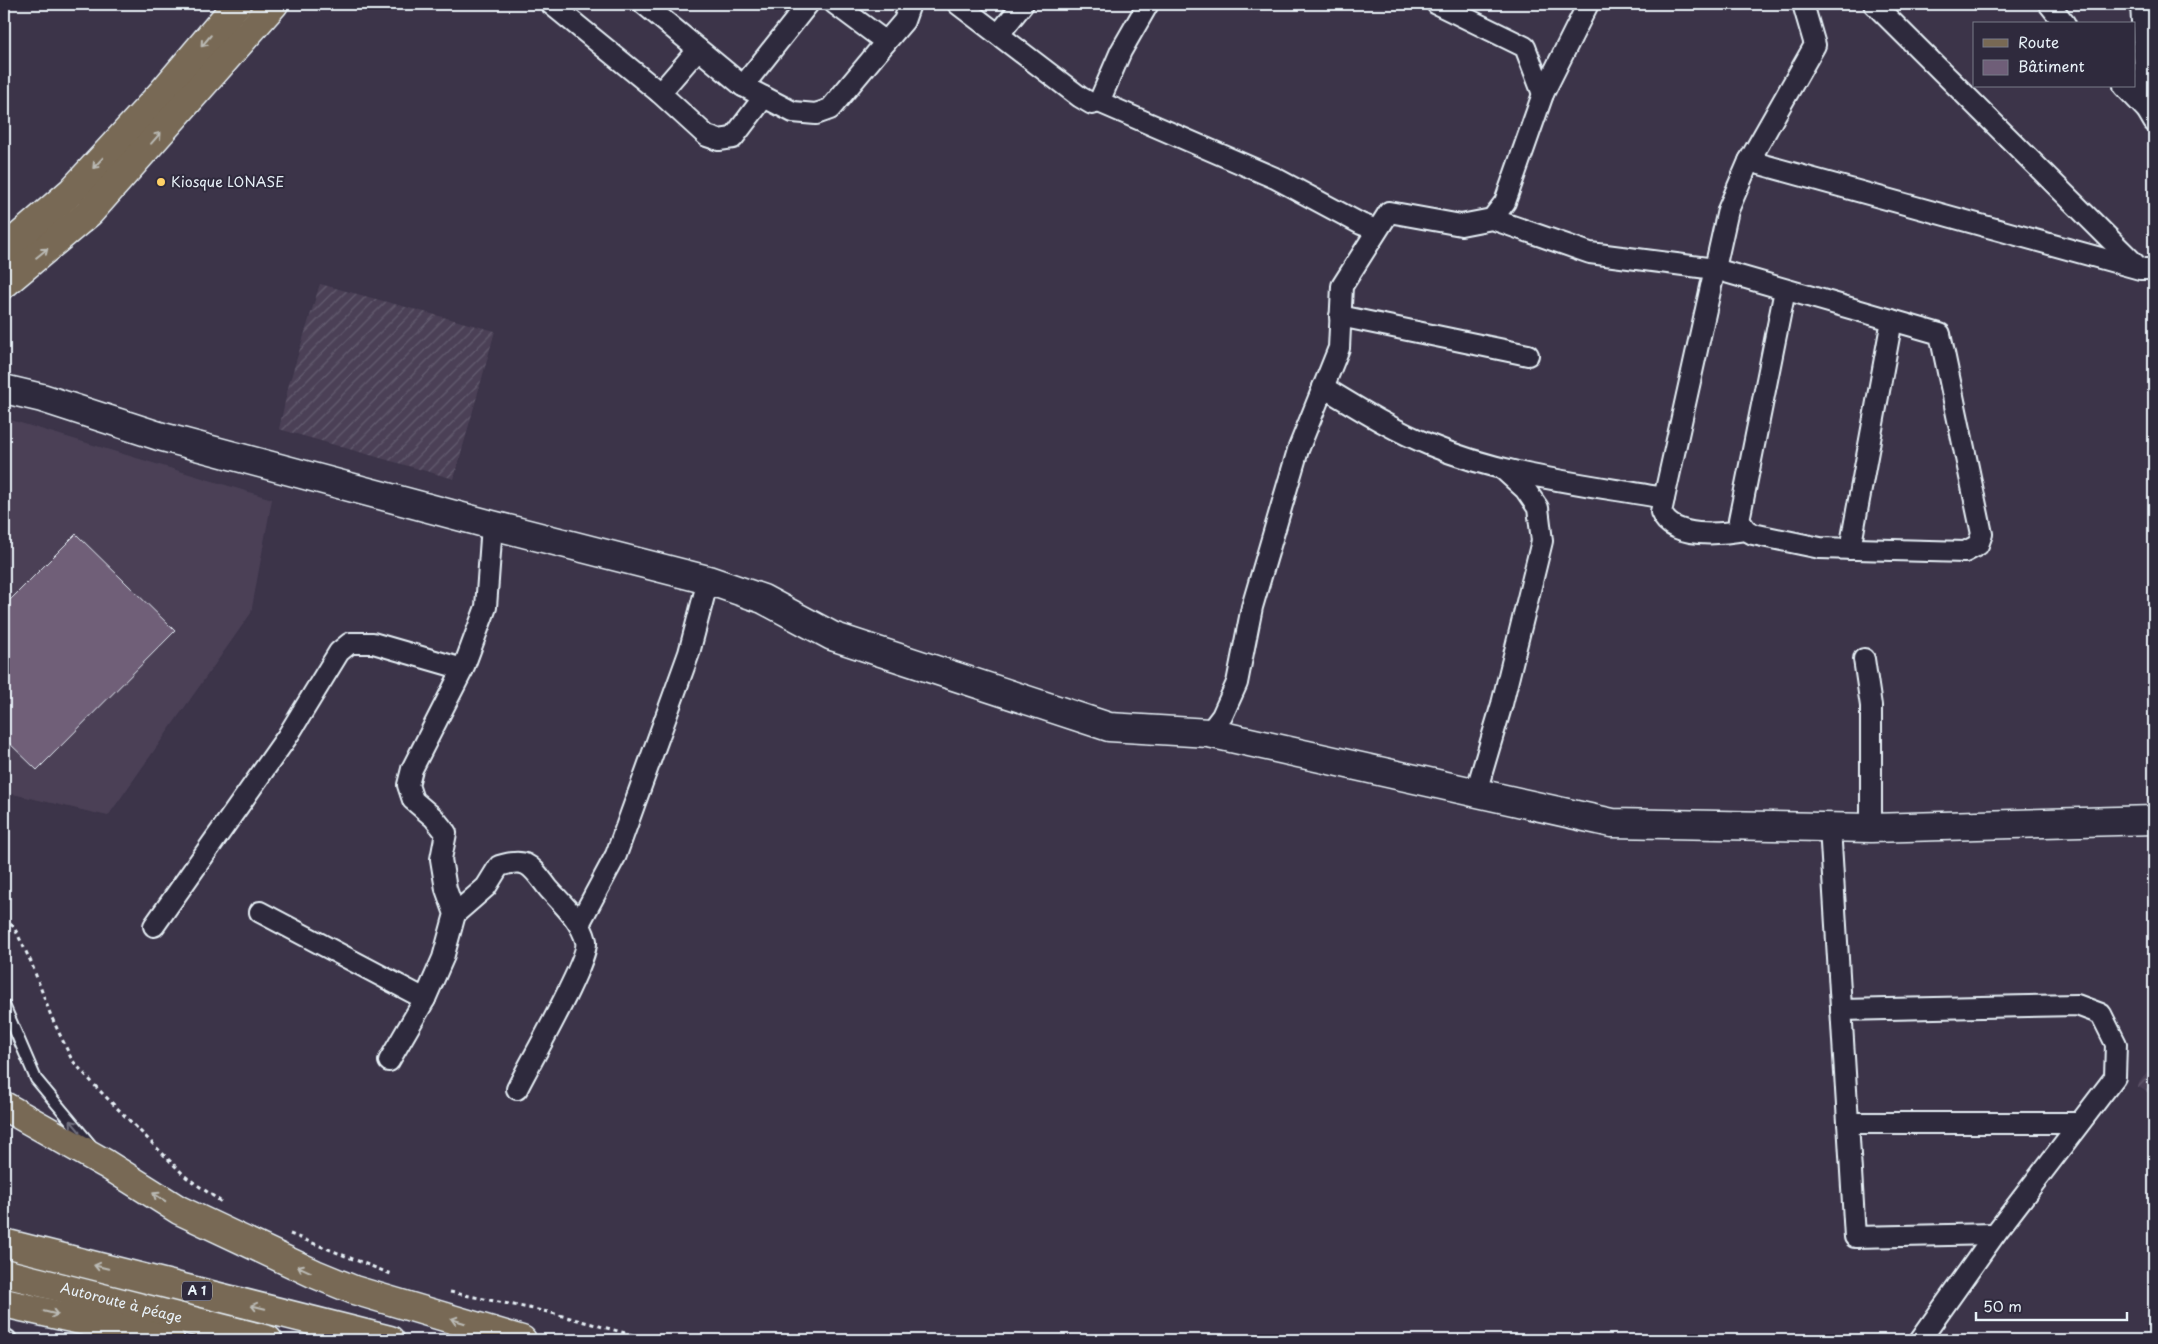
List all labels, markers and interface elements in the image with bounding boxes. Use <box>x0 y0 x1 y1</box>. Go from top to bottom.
legend <box>1973 22 2136 88</box>
text: Route <box>2018 30 2059 53</box>
one-way arrow <box>200 34 211 47</box>
text: Bâtiment <box>2018 54 2085 77</box>
one-way arrow <box>150 132 161 145</box>
one-way arrow <box>92 156 104 169</box>
place label: Kiosque LONASE <box>171 171 284 192</box>
marker: Kiosque LONASE <box>155 176 167 188</box>
one-way arrow <box>35 247 48 258</box>
one-way arrow <box>70 1120 81 1133</box>
one-way arrow <box>152 1192 166 1202</box>
one-way arrow <box>93 1262 109 1271</box>
one-way arrow <box>297 1264 312 1273</box>
street label: Autoroute à péage <box>58 1277 185 1328</box>
road number: A 1 <box>182 1282 212 1300</box>
scale bar <box>1976 1289 2127 1321</box>
text: 50 m <box>1983 1294 2022 1317</box>
one-way arrow <box>251 1302 267 1311</box>
one-way arrow <box>43 1309 59 1319</box>
one-way arrow <box>450 1316 466 1326</box>

